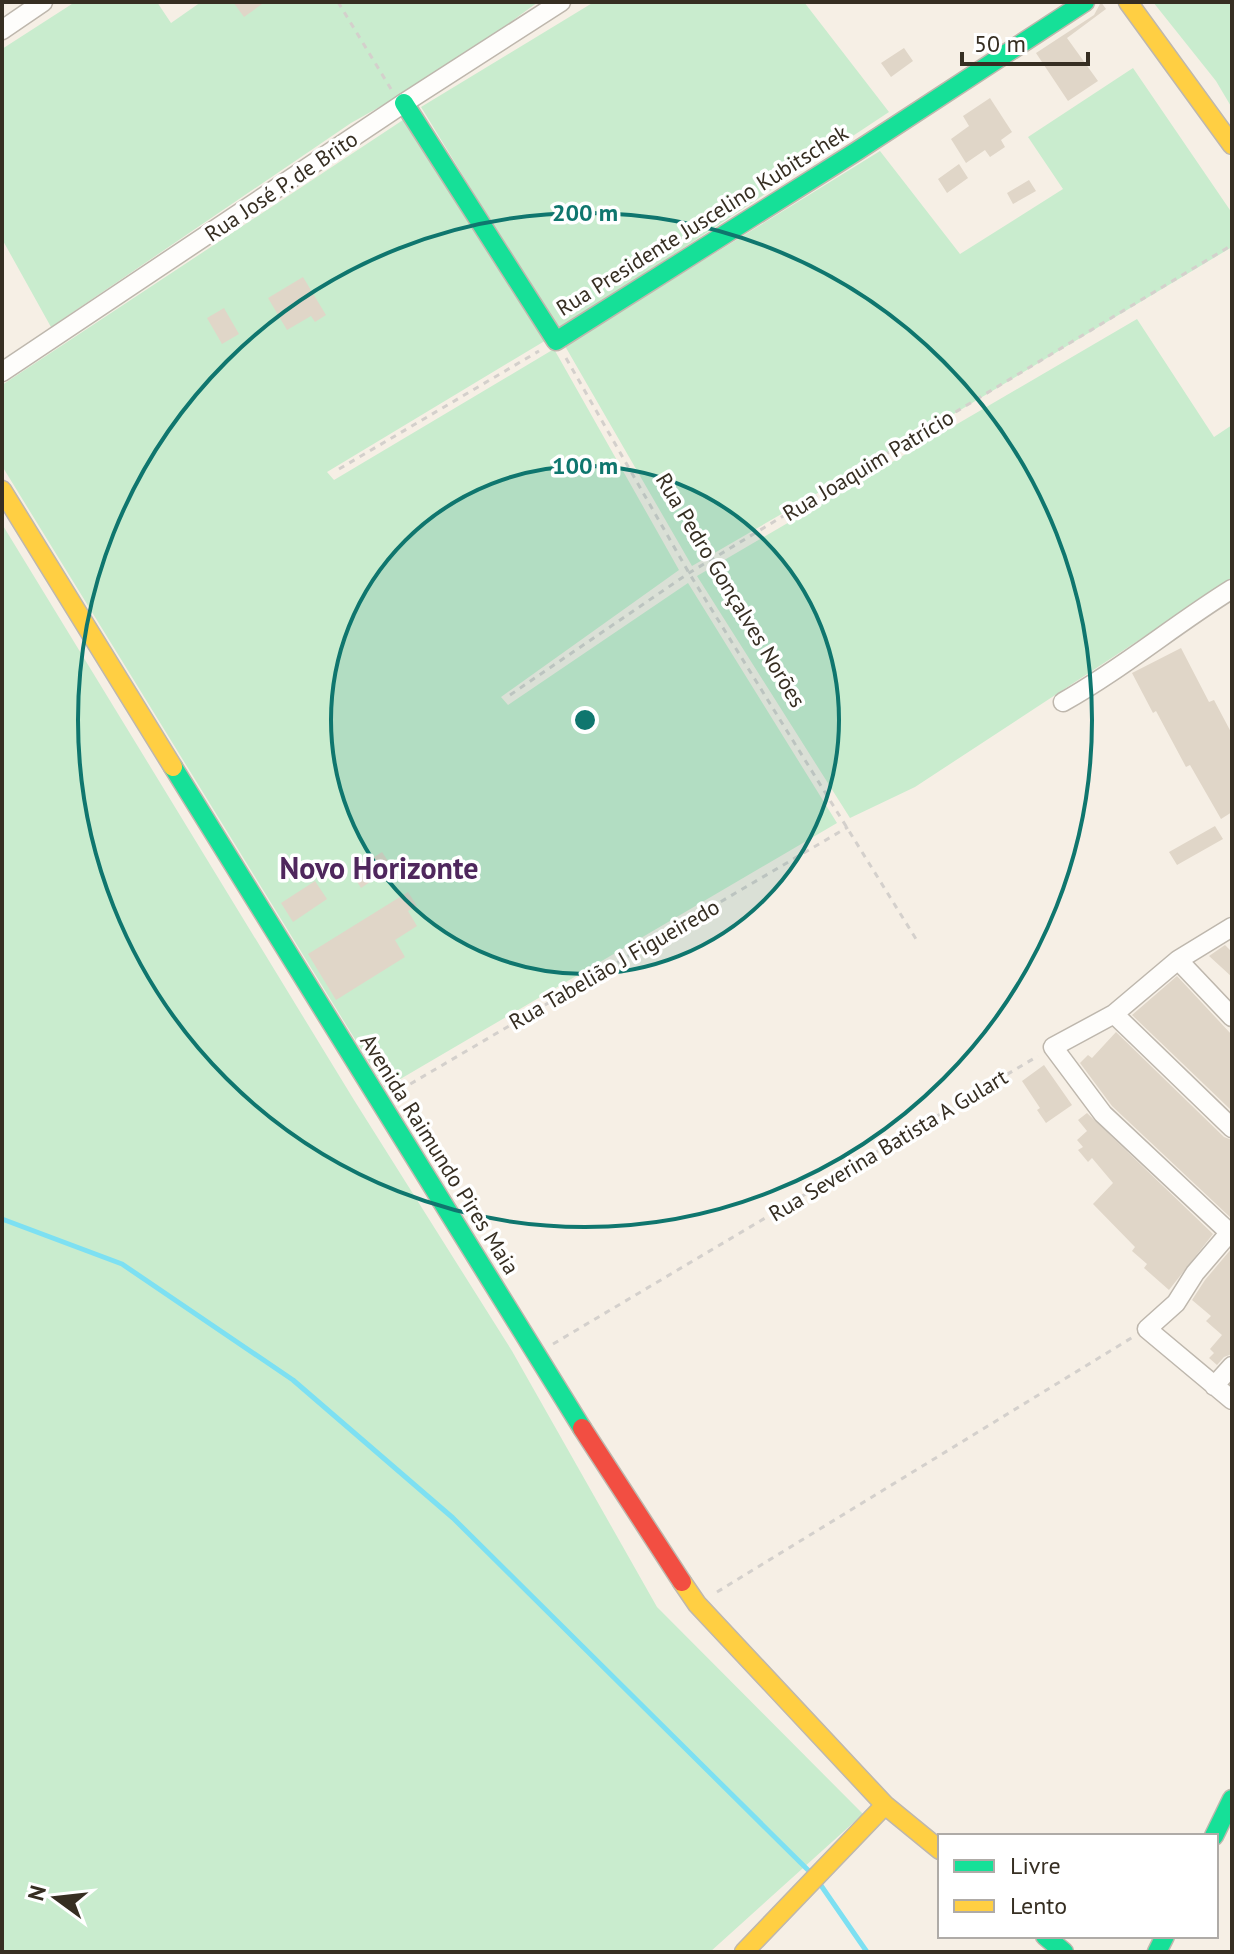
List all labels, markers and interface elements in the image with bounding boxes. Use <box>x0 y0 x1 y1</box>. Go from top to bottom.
scale bar <box>962 16 1088 66</box>
text: 50 m <box>974 28 1026 59</box>
street label: Rua Presidente Juscelino Kubitschek <box>551 118 854 322</box>
street label: Rua José P. de Brito <box>199 124 363 248</box>
text: 200 m <box>552 197 618 228</box>
street label: Rua Joaquim Patrício <box>777 403 959 527</box>
text: 100 m <box>552 450 618 481</box>
street label: Rua Pedro Gonçalves Norões <box>650 468 812 712</box>
centre of rings <box>571 706 599 734</box>
district label: Novo Horizonte <box>279 848 479 887</box>
street label: Rua Tabelião J Figueiredo <box>504 892 724 1036</box>
street label: Avenida Raimundo Pires Maia <box>354 1029 526 1279</box>
street label: Rua Severina Batista A Gulart <box>764 1062 1013 1227</box>
legend <box>938 1834 1218 1938</box>
text: Livre <box>1010 1850 1061 1881</box>
north arrow <box>16 1858 96 1938</box>
text: N <box>21 1882 52 1903</box>
text: Lento <box>1010 1890 1067 1921</box>

